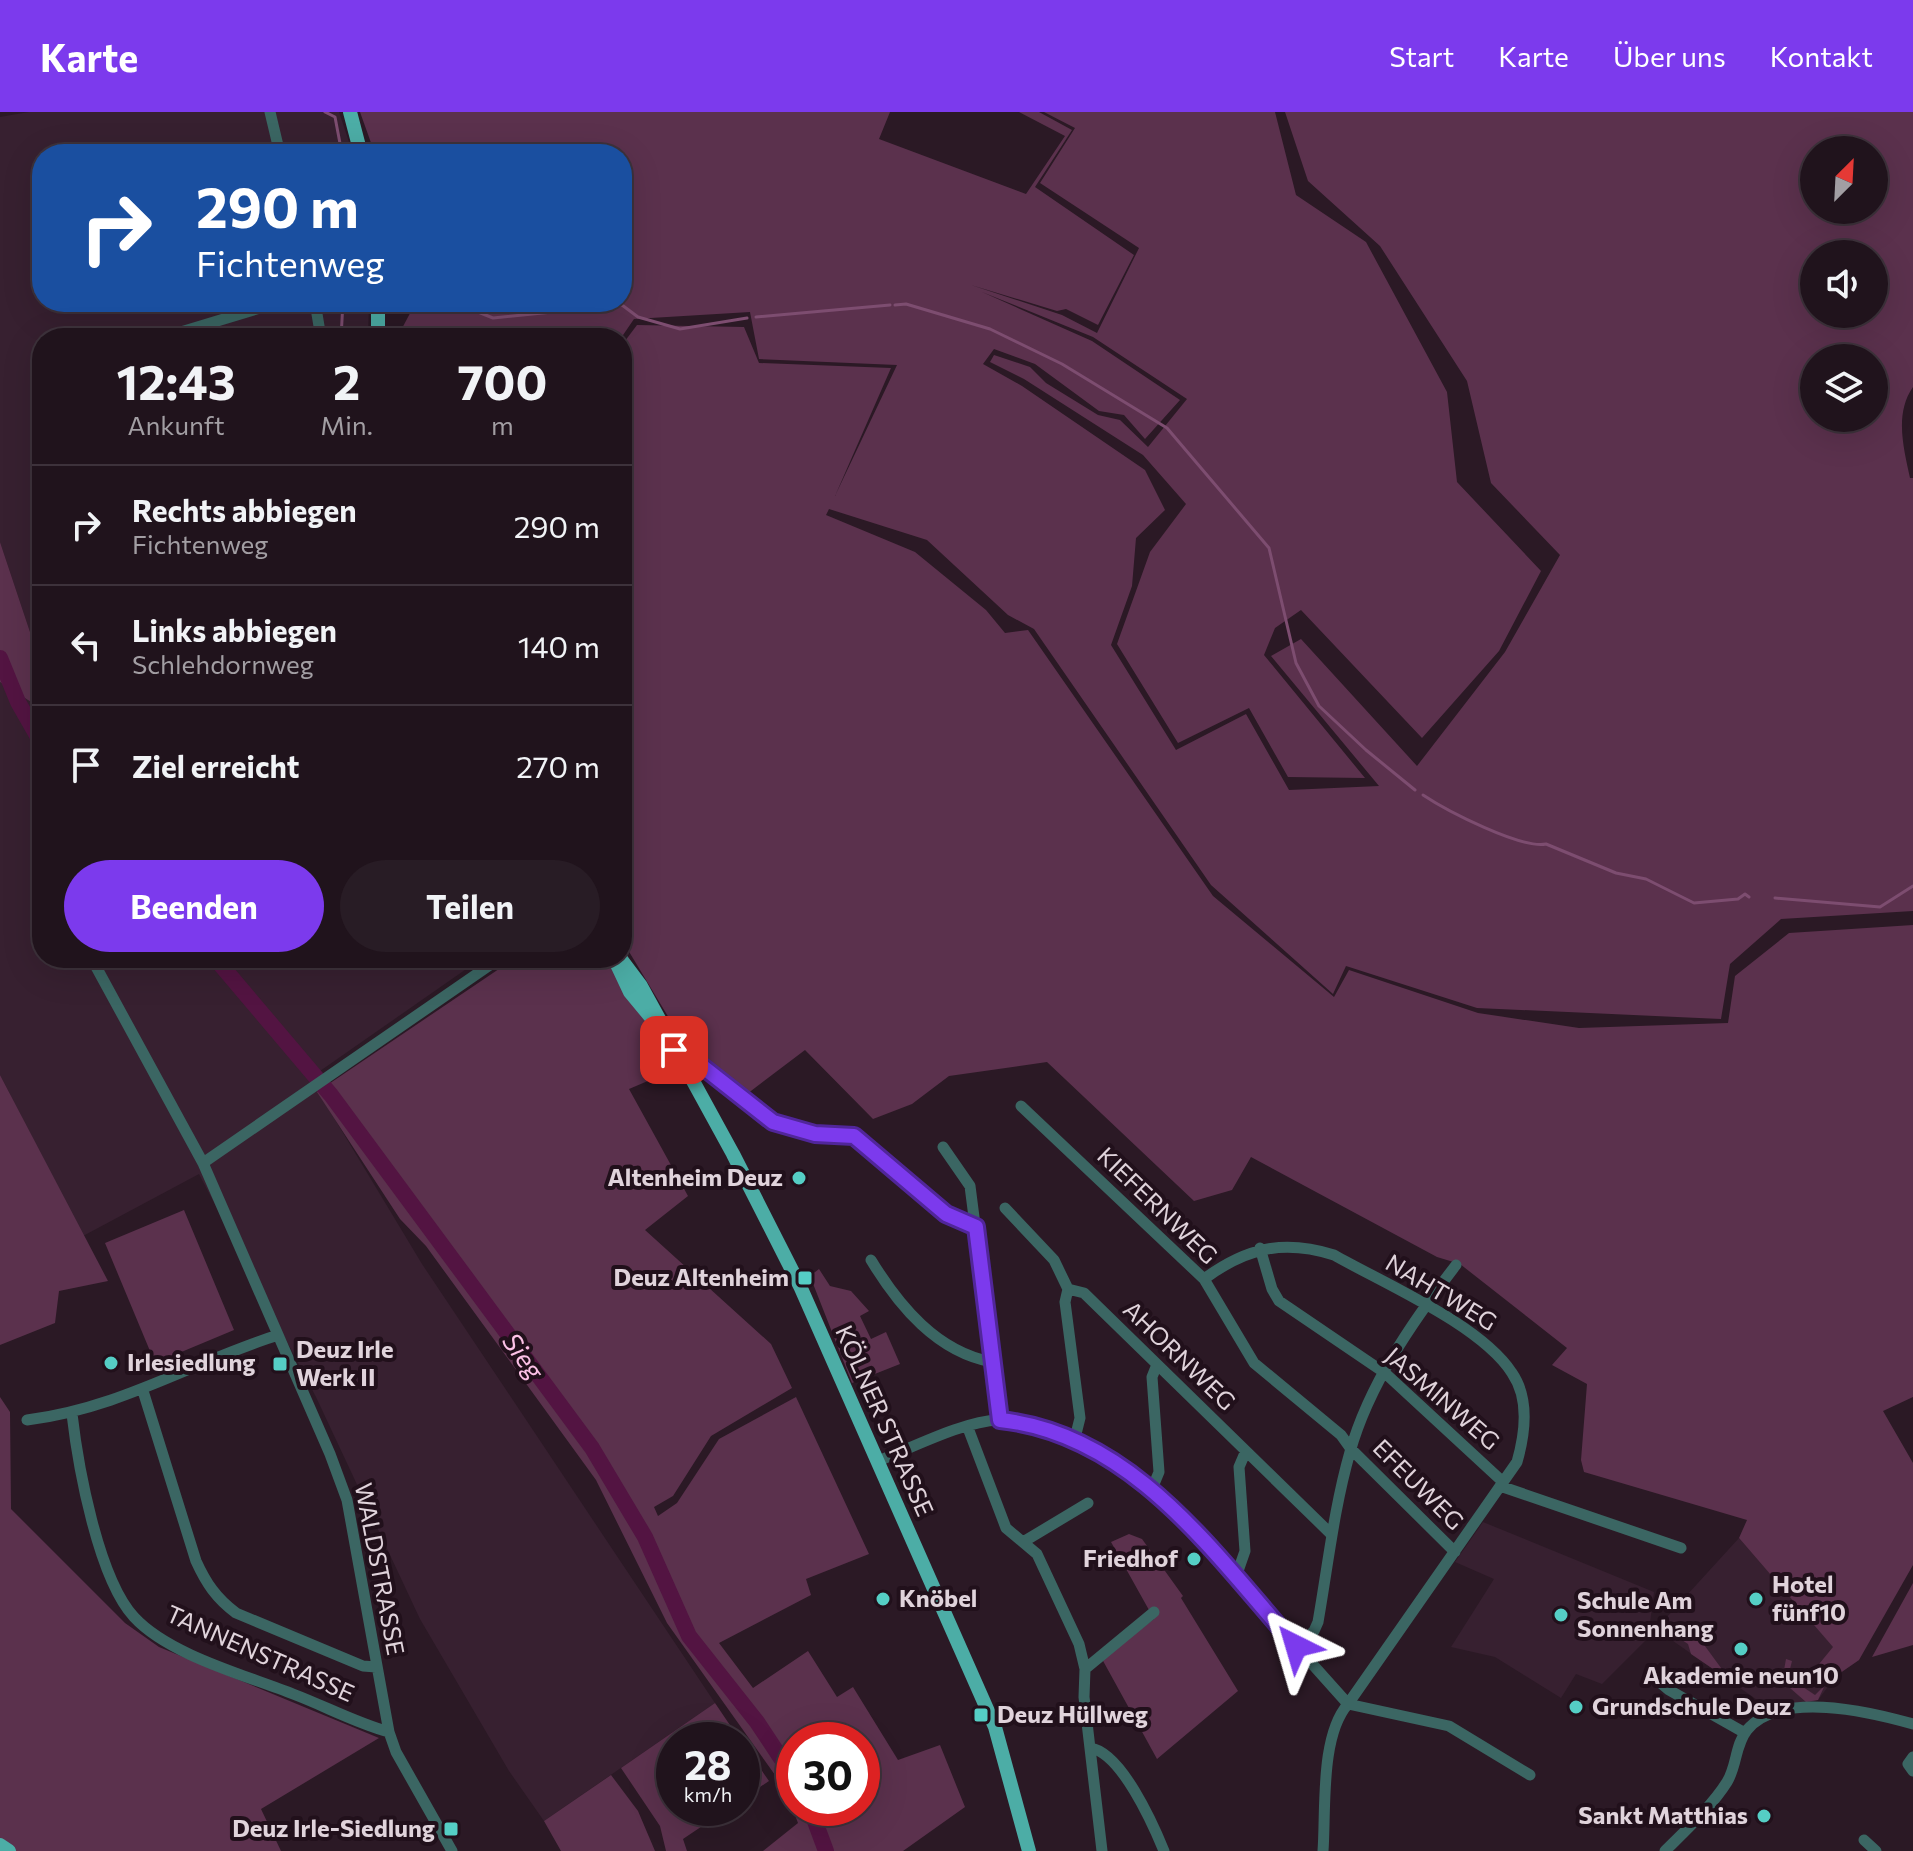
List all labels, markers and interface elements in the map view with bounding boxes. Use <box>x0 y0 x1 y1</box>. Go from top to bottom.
text: Karte <box>40 33 138 80</box>
text: Start <box>1389 39 1454 73</box>
text: Karte <box>1498 39 1569 73</box>
text: Über uns <box>1613 39 1726 73</box>
text: Kontakt <box>1770 39 1873 73</box>
north arrow <box>1800 136 1888 224</box>
map controls <box>1800 136 1888 432</box>
text: 290 m <box>196 171 359 240</box>
icon: right <box>64 176 168 280</box>
text: Fichtenweg <box>196 240 385 284</box>
button: sound <box>1800 240 1888 328</box>
button: layers <box>1800 344 1888 432</box>
text: 12:43 <box>117 351 236 410</box>
text: 2 <box>333 351 360 410</box>
text: 700 <box>458 351 547 410</box>
text: Ankunft <box>128 409 225 440</box>
text: Min. <box>320 409 373 440</box>
text: m <box>491 409 514 440</box>
text: Rechts abbiegen <box>132 491 357 528</box>
icon: right <box>64 503 108 547</box>
text: 290 m <box>514 507 600 544</box>
text: Fichtenweg <box>132 528 268 559</box>
text: Links abbiegen <box>132 611 337 648</box>
icon: left <box>64 623 108 667</box>
text: 140 m <box>518 627 600 664</box>
text: Schlehdornweg <box>132 648 314 679</box>
icon: arrive <box>64 743 108 787</box>
text: Ziel erreicht <box>132 747 300 784</box>
text: 270 m <box>516 747 600 784</box>
button: Beenden <box>64 860 324 952</box>
button: Teilen <box>340 860 600 952</box>
pin <box>640 1016 708 1084</box>
icon: arrive <box>652 1028 696 1072</box>
street label: KIEFERNWEG <box>1092 1140 1224 1269</box>
place label: Altenheim Deuz <box>608 1162 783 1191</box>
marker: Altenheim Deuz <box>790 1169 808 1187</box>
street label: NAHTWEG <box>1381 1247 1503 1336</box>
place label: Deuz Altenheim <box>614 1262 789 1291</box>
marker: Deuz Altenheim <box>796 1269 814 1287</box>
street label: AHORNWEG <box>1118 1294 1242 1416</box>
street label: KÖLNER STRASSE <box>830 1320 940 1520</box>
water label: Sieg <box>497 1326 552 1385</box>
place label: Deuz Irle Werk II <box>296 1334 394 1391</box>
street label: JASMINWEG <box>1380 1340 1506 1455</box>
place label: Irlesiedlung <box>127 1347 255 1376</box>
marker: Irlesiedlung <box>102 1354 120 1372</box>
marker: Deuz Irle Werk II <box>271 1355 289 1373</box>
street label: EFEUWEG <box>1368 1433 1470 1535</box>
street label: WALDSTRASSE <box>350 1480 411 1657</box>
place label: Friedhof <box>1083 1543 1178 1572</box>
marker: Friedhof <box>1185 1550 1203 1568</box>
place label: Hotel fünf10 <box>1772 1569 1846 1626</box>
place label: Knöbel <box>899 1583 977 1612</box>
place label: Schule Am Sonnenhang <box>1577 1585 1714 1642</box>
marker: Knöbel <box>874 1590 892 1608</box>
marker: Hotel fünf10 <box>1747 1590 1765 1608</box>
street label: TANNENSTRASSE <box>162 1598 359 1707</box>
position arrow <box>1254 1604 1338 1688</box>
marker: Schule Am Sonnenhang <box>1552 1606 1570 1624</box>
marker: Akademie neun10 <box>1732 1640 1750 1658</box>
place label: Akademie neun10 <box>1643 1660 1839 1689</box>
place label: Grundschule Deuz <box>1592 1691 1791 1720</box>
marker: Grundschule Deuz <box>1567 1698 1585 1716</box>
place label: Deuz Hüllweg <box>997 1699 1148 1728</box>
marker: Deuz Hüllweg <box>972 1706 990 1724</box>
speed limit sign: 30 <box>776 1722 880 1826</box>
text: 28 <box>684 1739 732 1788</box>
text: km/h <box>684 1782 732 1806</box>
place label: Sankt Matthias <box>1578 1800 1748 1829</box>
marker: Sankt Matthias <box>1755 1807 1773 1825</box>
place label: Deuz Irle-Siedlung <box>232 1813 435 1842</box>
marker: Deuz Irle-Siedlung <box>442 1820 460 1838</box>

